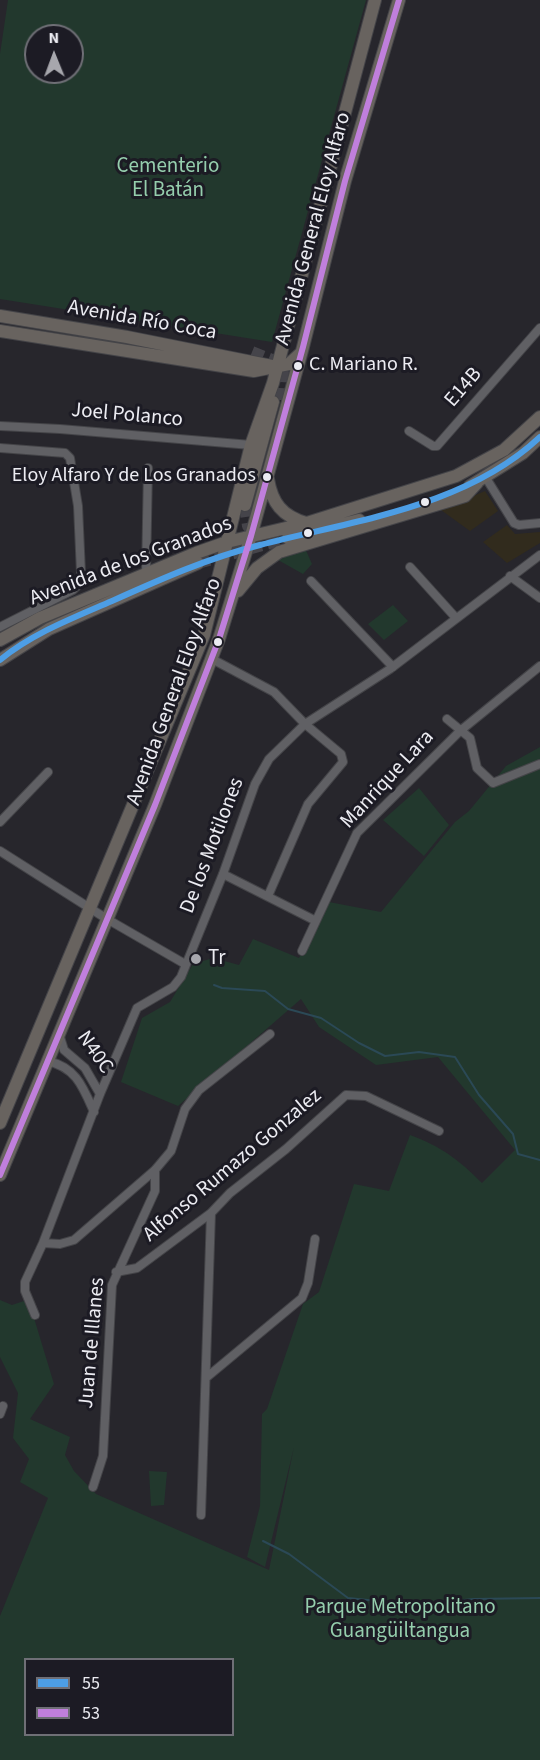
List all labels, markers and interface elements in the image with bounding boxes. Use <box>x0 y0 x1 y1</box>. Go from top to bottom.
north arrow <box>24 24 84 84</box>
text: N <box>48 27 59 49</box>
street label: Avenida General Eloy Alfaro <box>271 110 357 348</box>
park label: Cementerio El Batán <box>117 154 219 204</box>
street label: Avenida Río Coca <box>66 296 218 346</box>
place label: C. Mariano R. <box>309 354 418 378</box>
marker: C. Mariano R. <box>292 360 304 372</box>
street label: E14B <box>440 363 488 413</box>
street label: Joel Polanco <box>70 399 184 433</box>
place label: Eloy Alfaro Y de Los Granados <box>12 465 256 489</box>
marker: Eloy Alfaro Y de Los Granados <box>261 471 273 483</box>
unlabelled marker <box>419 496 431 508</box>
street label: Avenida de los Granados <box>26 512 236 612</box>
unlabelled marker <box>302 527 314 539</box>
street label: Avenida General Eloy Alfaro <box>122 575 228 809</box>
unlabelled marker <box>212 636 224 648</box>
street label: Manrique Lara <box>336 725 440 835</box>
street label: De los Motilones <box>176 775 250 917</box>
place label: Tr <box>208 946 226 972</box>
marker: Tr <box>189 952 203 966</box>
street label: N40C <box>70 1027 118 1079</box>
street label: Alfonso Rumazo Gonzalez <box>139 1084 327 1248</box>
street label: Juan de Illanes <box>75 1276 111 1410</box>
park label: Parque Metropolitano Guangüiltangua <box>304 1595 496 1645</box>
legend <box>24 1658 234 1736</box>
text: 55 <box>82 1671 100 1696</box>
text: 53 <box>82 1701 100 1726</box>

